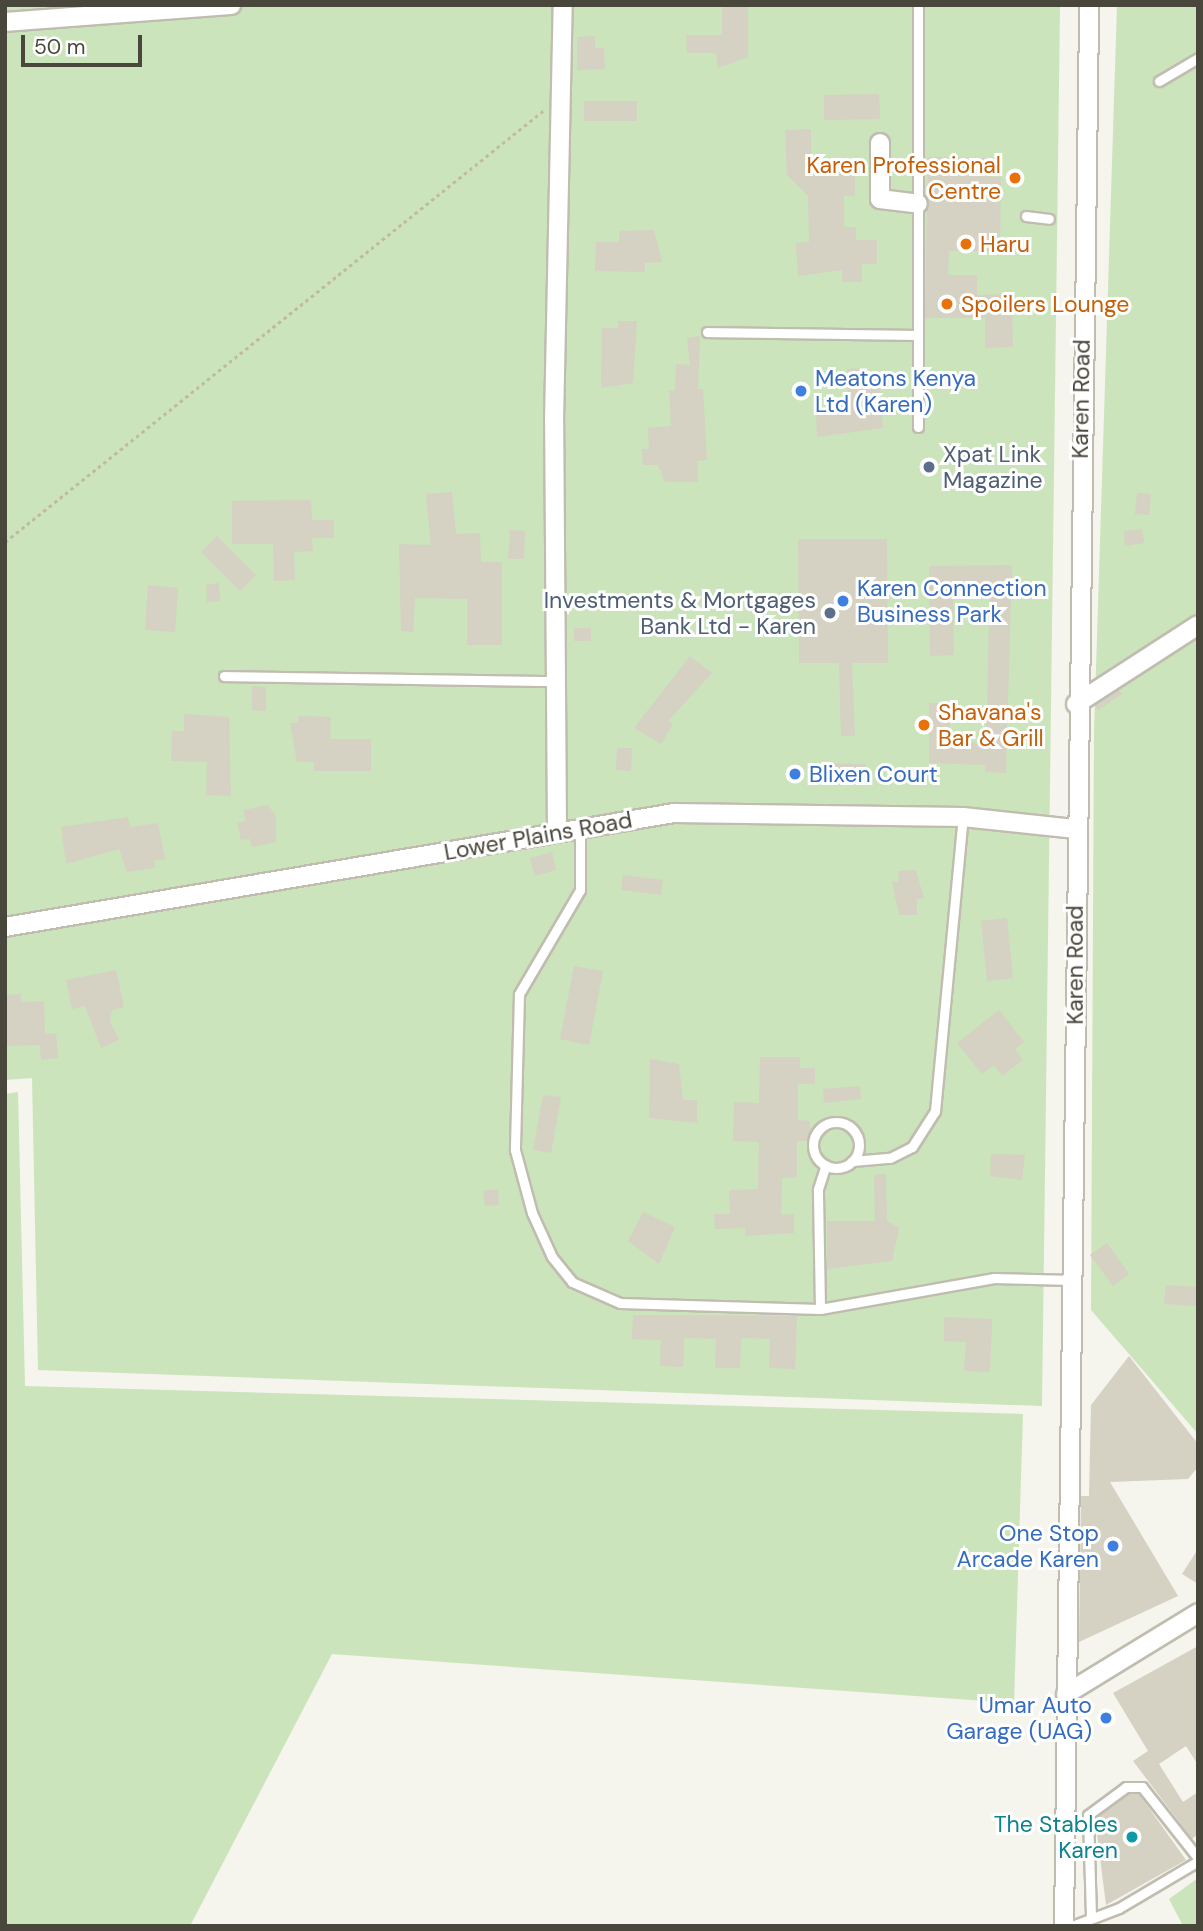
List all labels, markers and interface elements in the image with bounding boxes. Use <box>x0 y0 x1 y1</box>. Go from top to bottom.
scale bar <box>24 21 145 65</box>
text: 50 m <box>34 33 85 61</box>
place label: Karen Professional Centre <box>807 151 1001 205</box>
marker: Karen Professional Centre <box>1007 170 1023 186</box>
place label: Haru <box>980 230 1030 258</box>
marker: Haru <box>958 236 974 252</box>
place label: Spoilers Lounge <box>961 290 1129 318</box>
marker: Spoilers Lounge <box>939 296 955 312</box>
street label: Karen Road <box>1066 339 1096 459</box>
place label: Meatons Kenya Ltd (Karen) <box>815 364 976 418</box>
marker: Meatons Kenya Ltd (Karen) <box>793 383 809 399</box>
place label: Xpat Link Magazine <box>943 440 1043 494</box>
marker: Xpat Link Magazine <box>921 459 937 475</box>
place label: Karen Connection Business Park <box>857 574 1047 628</box>
place label: Investments & Mortgages Bank Ltd - Karen <box>544 586 816 640</box>
marker: Karen Connection Business Park <box>835 593 851 609</box>
marker: Investments & Mortgages Bank Ltd - Karen <box>822 605 838 621</box>
place label: Shavana's Bar & Grill <box>938 698 1044 752</box>
marker: Shavana's Bar & Grill <box>916 717 932 733</box>
place label: Blixen Court <box>809 760 938 788</box>
marker: Blixen Court <box>787 766 803 782</box>
street label: Lower Plains Road <box>442 806 634 866</box>
street label: Karen Road <box>1061 905 1089 1025</box>
place label: One Stop Arcade Karen <box>957 1519 1099 1573</box>
marker: One Stop Arcade Karen <box>1105 1538 1121 1554</box>
place label: Umar Auto Garage (UAG) <box>946 1691 1092 1745</box>
marker: Umar Auto Garage (UAG) <box>1098 1710 1114 1726</box>
place label: The Stables Karen <box>994 1810 1118 1864</box>
marker: The Stables Karen <box>1124 1829 1140 1845</box>

